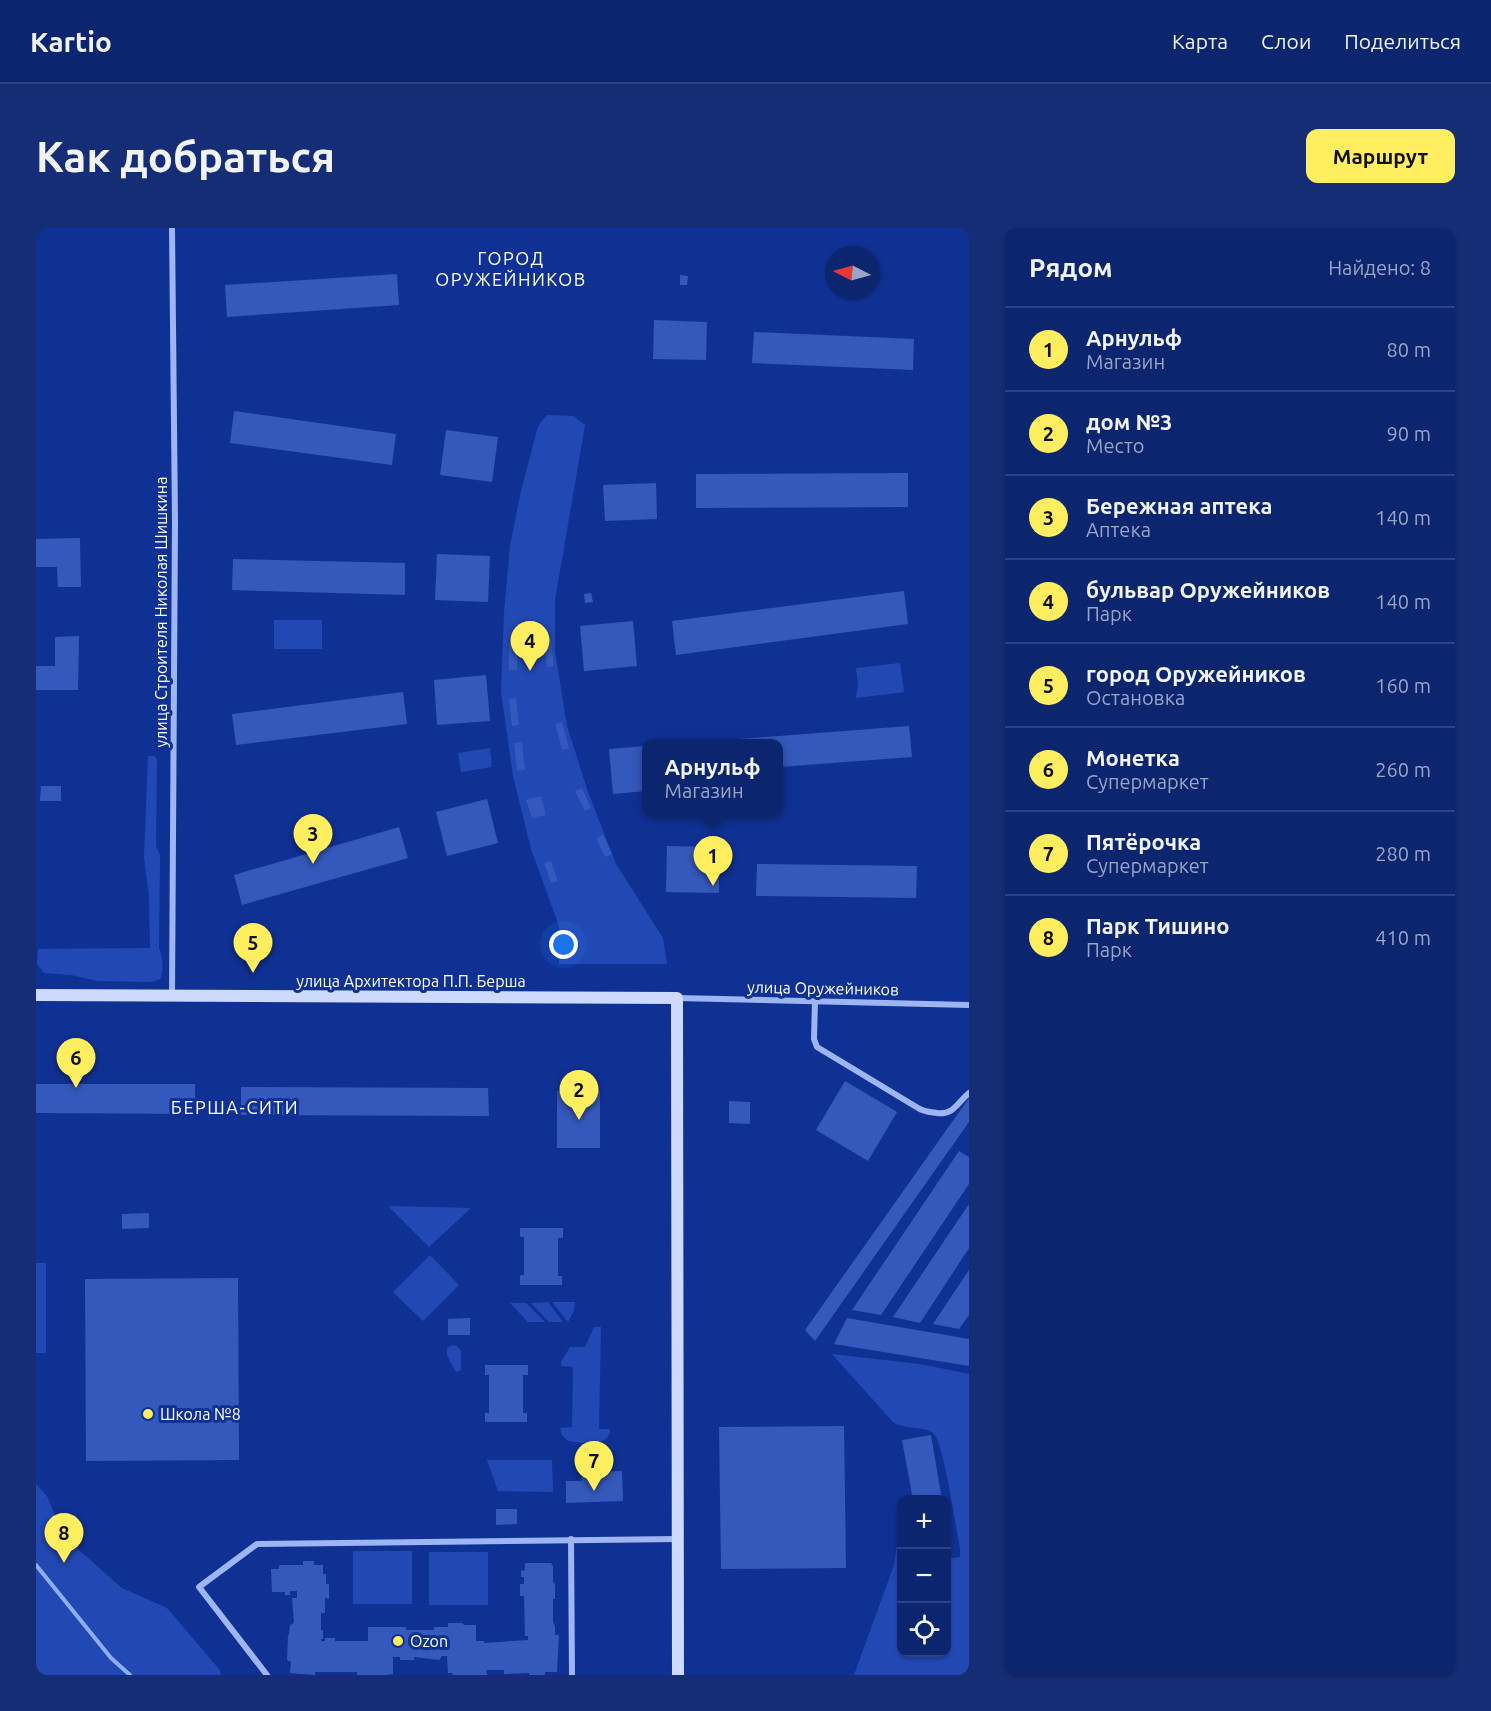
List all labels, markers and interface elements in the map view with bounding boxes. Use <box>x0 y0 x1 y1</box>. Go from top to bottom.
text: Kartio <box>30 26 112 57</box>
text: Карта <box>1172 29 1228 53</box>
text: Слои <box>1261 29 1311 53</box>
text: Поделиться <box>1344 29 1461 53</box>
button: Маршрут <box>1306 129 1455 183</box>
text: Как добраться <box>36 133 335 180</box>
north arrow <box>825 246 879 300</box>
district label: ГОРОД ОРУЖЕЙНИКОВ <box>435 248 587 289</box>
text: Рядом <box>1029 253 1113 282</box>
text: Найдено: 8 <box>1328 256 1431 279</box>
text: Арнульф <box>1086 325 1182 350</box>
text: 1 <box>1043 338 1054 361</box>
text: 80 m <box>1387 338 1431 361</box>
text: Магазин <box>1086 350 1165 373</box>
text: дом №3 <box>1086 409 1172 434</box>
text: 2 <box>1043 422 1054 445</box>
text: 90 m <box>1387 422 1431 445</box>
text: Место <box>1086 434 1145 457</box>
street label: улица Строителя Николая Шишкина <box>152 477 170 747</box>
text: Бережная аптека <box>1086 493 1272 518</box>
text: 3 <box>1043 506 1054 529</box>
text: 140 m <box>1375 506 1431 529</box>
text: Аптека <box>1086 518 1151 541</box>
text: бульвар Оружейников <box>1086 577 1330 602</box>
text: 4 <box>1043 590 1054 613</box>
text: 140 m <box>1375 590 1431 613</box>
text: Парк <box>1086 602 1132 625</box>
pin: 4 <box>510 622 550 671</box>
text: город Оружейников <box>1086 661 1306 686</box>
text: 5 <box>1043 674 1054 697</box>
text: 160 m <box>1375 674 1431 697</box>
text: Остановка <box>1086 686 1185 709</box>
popup <box>642 739 783 817</box>
text: Монетка <box>1086 745 1180 770</box>
text: Арнульф <box>665 754 760 779</box>
text: 6 <box>1043 758 1054 781</box>
text: 260 m <box>1375 758 1431 781</box>
text: Супермаркет <box>1086 770 1209 793</box>
text: Магазин <box>665 779 744 802</box>
pin: 3 <box>294 814 332 864</box>
text: Пятёрочка <box>1086 829 1201 854</box>
pin: 1 <box>694 836 732 886</box>
text: 7 <box>1043 842 1054 865</box>
text: 280 m <box>1375 842 1431 865</box>
text: Супермаркет <box>1086 854 1209 877</box>
text: Парк Тишино <box>1086 913 1229 938</box>
pin: 5 <box>234 924 272 973</box>
text: 8 <box>1043 926 1054 949</box>
text: 410 m <box>1375 926 1431 949</box>
your location <box>549 930 578 959</box>
text: Парк <box>1086 938 1132 961</box>
street label: улица Архитектора П.П. Берша <box>296 972 526 990</box>
street label: улица Оружейников <box>747 978 899 998</box>
pin: 6 <box>56 1038 96 1088</box>
pin: 2 <box>560 1070 598 1120</box>
district label: БЕРША-СИТИ <box>171 1097 299 1117</box>
place label: Школа №8 <box>160 1405 241 1423</box>
marker: Школа №8 <box>141 1407 155 1421</box>
pin: 7 <box>574 1442 614 1491</box>
map controls <box>897 1495 951 1657</box>
button: + <box>897 1495 951 1549</box>
pin: 8 <box>45 1514 84 1563</box>
button: − <box>897 1549 951 1603</box>
button: locate <box>897 1603 951 1657</box>
place label: Ozon <box>410 1632 448 1650</box>
marker: Ozon <box>391 1634 405 1648</box>

